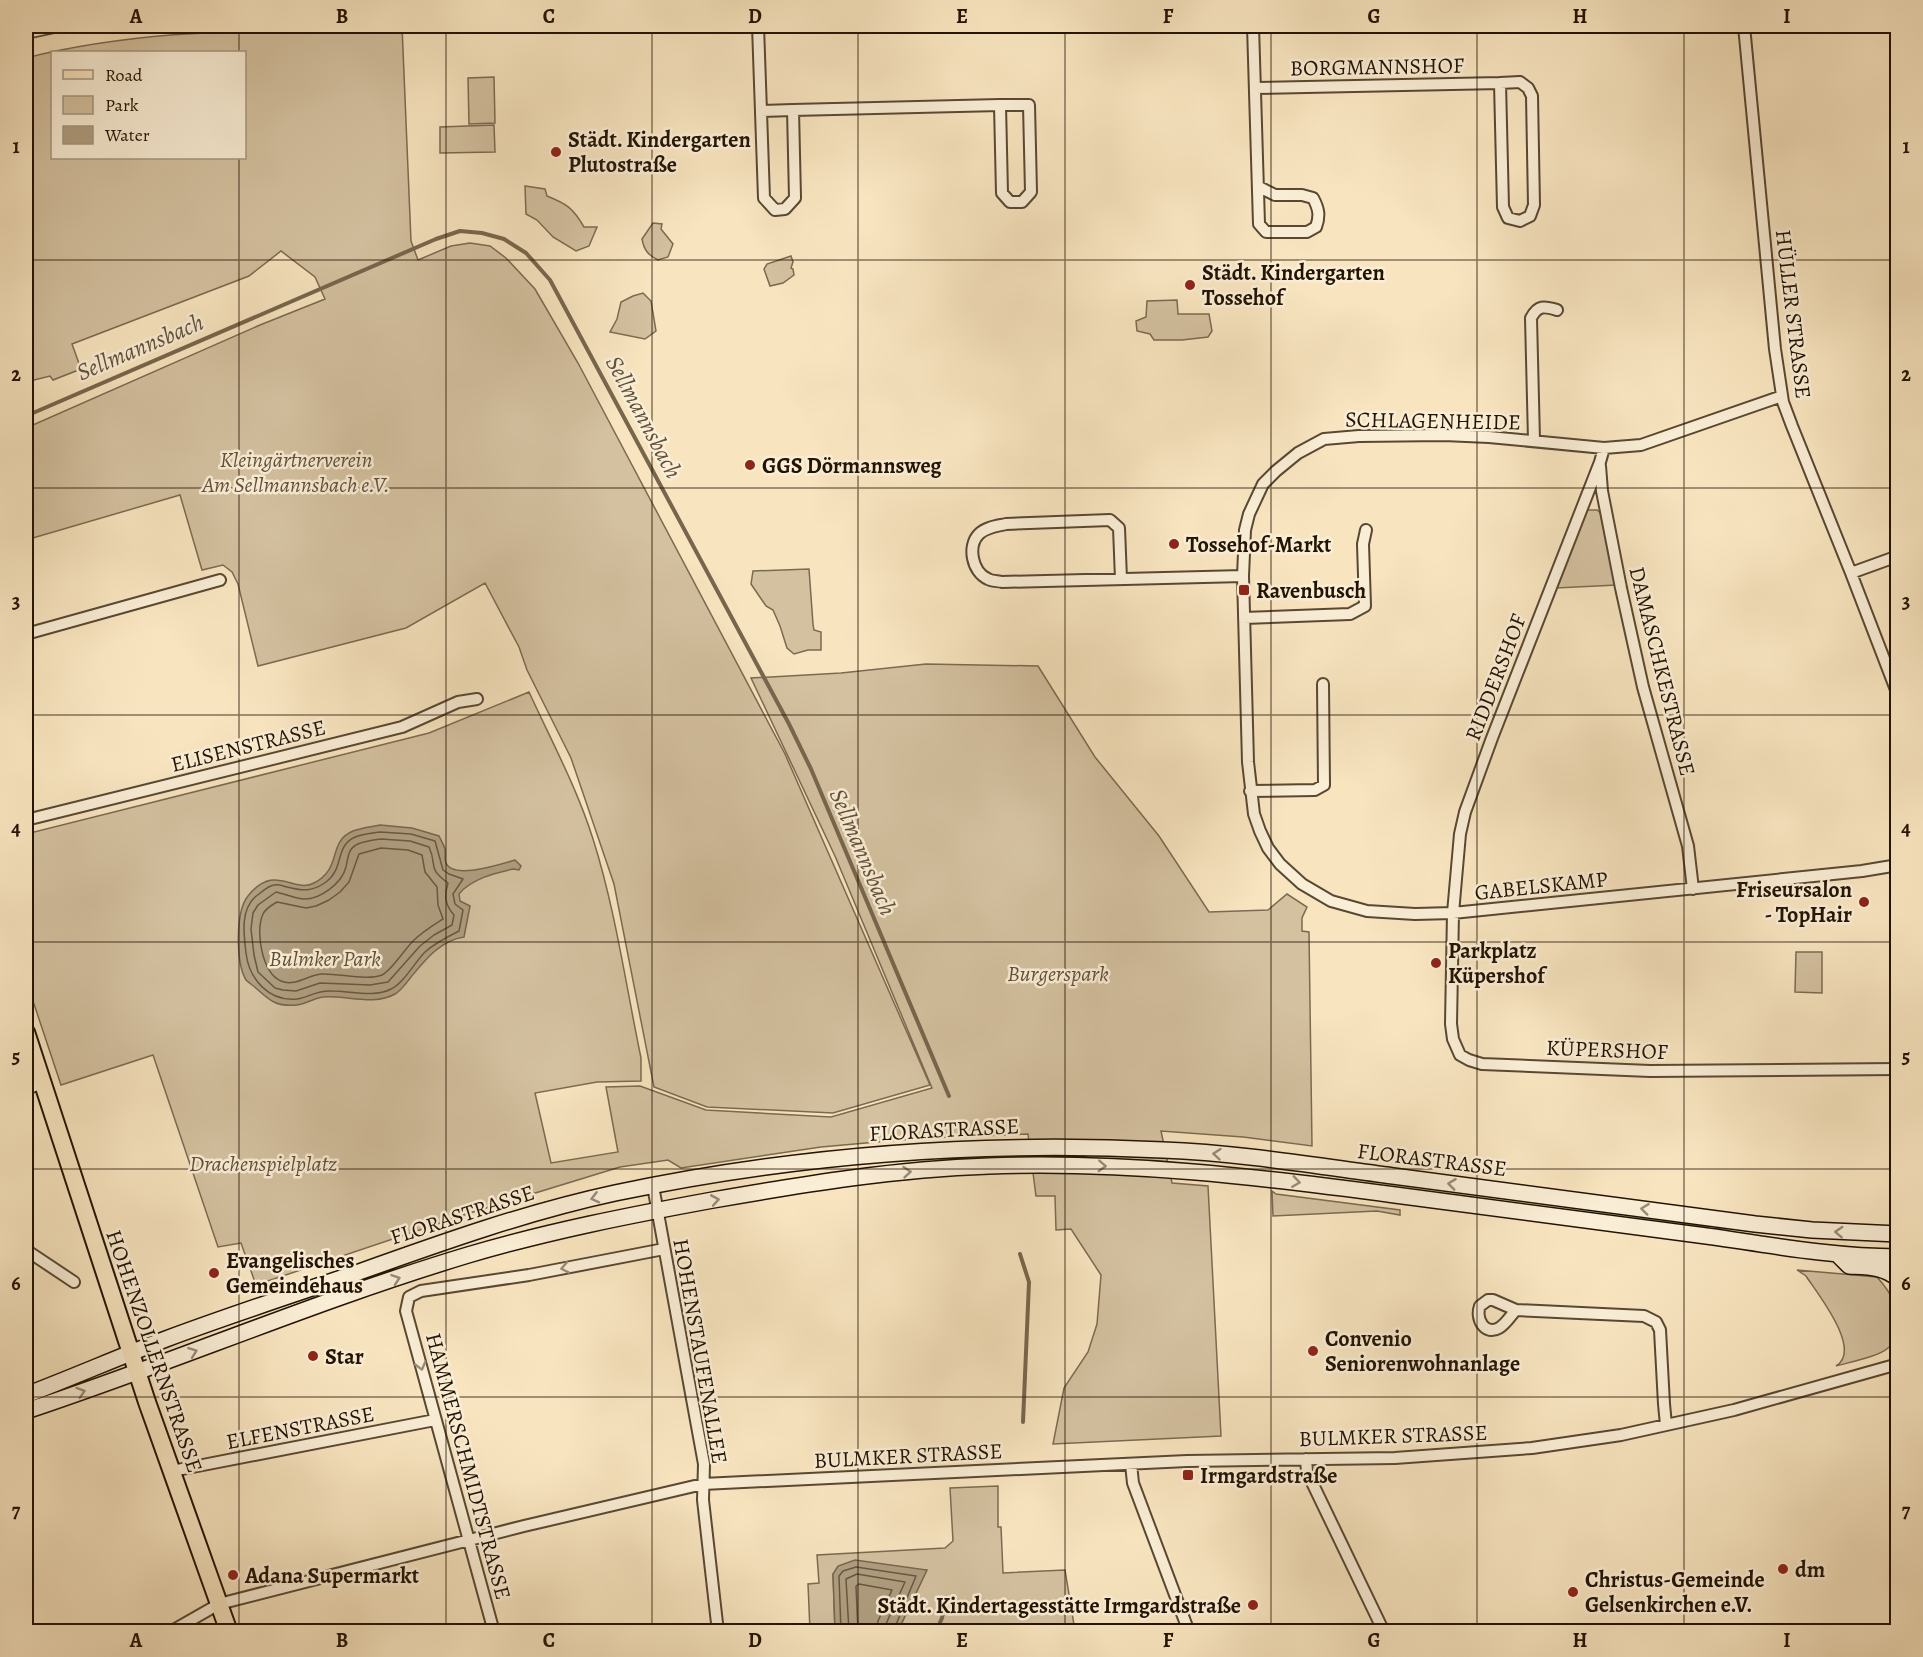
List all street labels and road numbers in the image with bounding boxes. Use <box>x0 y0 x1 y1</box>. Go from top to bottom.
street label: BORGMANNSHOF <box>1290 50 1464 84</box>
street label: HÜLLER STRASSE <box>1768 228 1818 400</box>
street label: SCHLAGENHEIDE <box>1345 404 1521 438</box>
street label: DAMASCHKESTRASSE <box>1622 563 1703 779</box>
street label: RIDDERSHOF <box>1458 610 1534 745</box>
street label: ELISENSTRASSE <box>168 712 329 780</box>
street label: GABELSKAMP <box>1473 864 1609 908</box>
street label: KÜPERSHOF <box>1545 1033 1669 1067</box>
street label: FLORASTRASSE <box>868 1111 1020 1149</box>
street label: FLORASTRASSE <box>1356 1136 1508 1184</box>
street label: FLORASTRASSE <box>386 1177 538 1252</box>
street label: HOHENZOLLERNSTRASSE <box>98 1226 210 1477</box>
street label: HOHENSTAUFENALLEE <box>665 1236 735 1466</box>
street label: HAMMERSCHMIDTSTRASSE <box>418 1330 518 1603</box>
street label: ELFENSTRASSE <box>224 1399 377 1457</box>
street label: BULMKER STRASSE <box>1298 1418 1488 1454</box>
street label: BULMKER STRASSE <box>813 1436 1003 1476</box>

